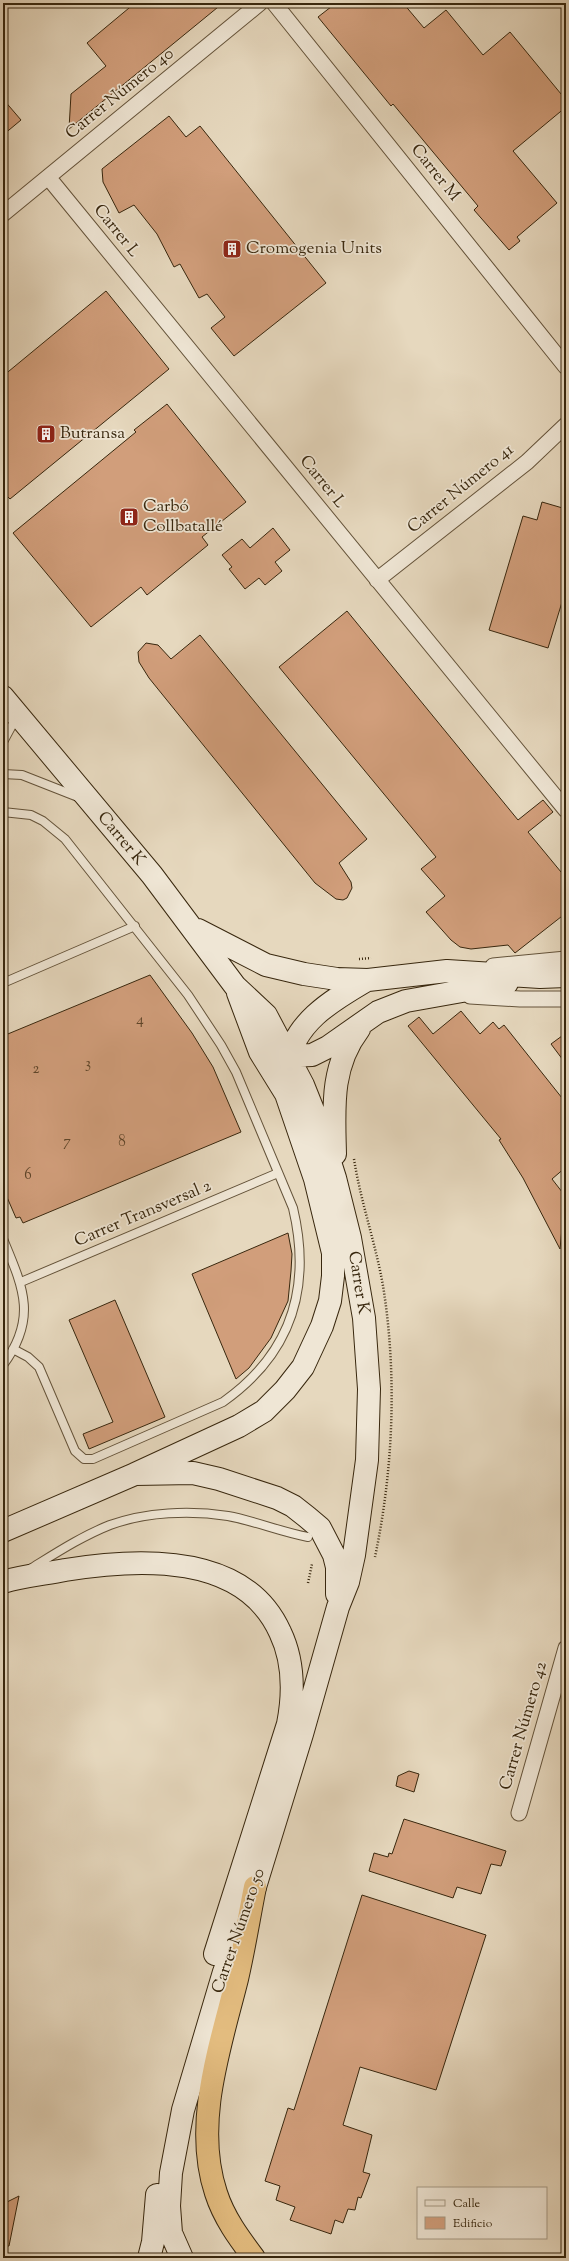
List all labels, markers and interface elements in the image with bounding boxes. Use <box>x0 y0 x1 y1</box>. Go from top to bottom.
street label: Carrer Número 40 <box>61 43 179 145</box>
street label: Carrer M <box>404 139 466 207</box>
street label: Carrer L <box>87 199 145 263</box>
place label: Cromogenia Units <box>246 237 382 261</box>
building icon: Cromogenia Units <box>221 238 243 260</box>
place label: Butransa <box>60 422 125 446</box>
building icon: Butransa <box>35 423 57 445</box>
street label: Carrer Número 41 <box>403 438 519 539</box>
street label: Carrer L <box>293 450 351 514</box>
place label: Carbó Collbatallé <box>143 495 223 539</box>
building icon: Carbó Collbatallé <box>118 506 140 528</box>
street label: Carrer K <box>91 807 151 871</box>
house number: 4 <box>136 1010 144 1031</box>
house number: 3 <box>85 1054 91 1075</box>
house number: 2 <box>32 1059 40 1080</box>
house number: 7 <box>63 1132 71 1153</box>
house number: 8 <box>118 1132 126 1153</box>
house number: 6 <box>24 1165 32 1186</box>
street label: Carrer Transversal 2 <box>71 1174 215 1254</box>
street label: Carrer K <box>341 1249 375 1317</box>
street label: Carrer Número 42 <box>494 1659 554 1793</box>
street label: Carrer Número 50 <box>206 1865 272 1997</box>
legend <box>417 2187 547 2239</box>
text: Calle <box>453 2195 481 2213</box>
text: Edificio <box>453 2215 493 2233</box>

